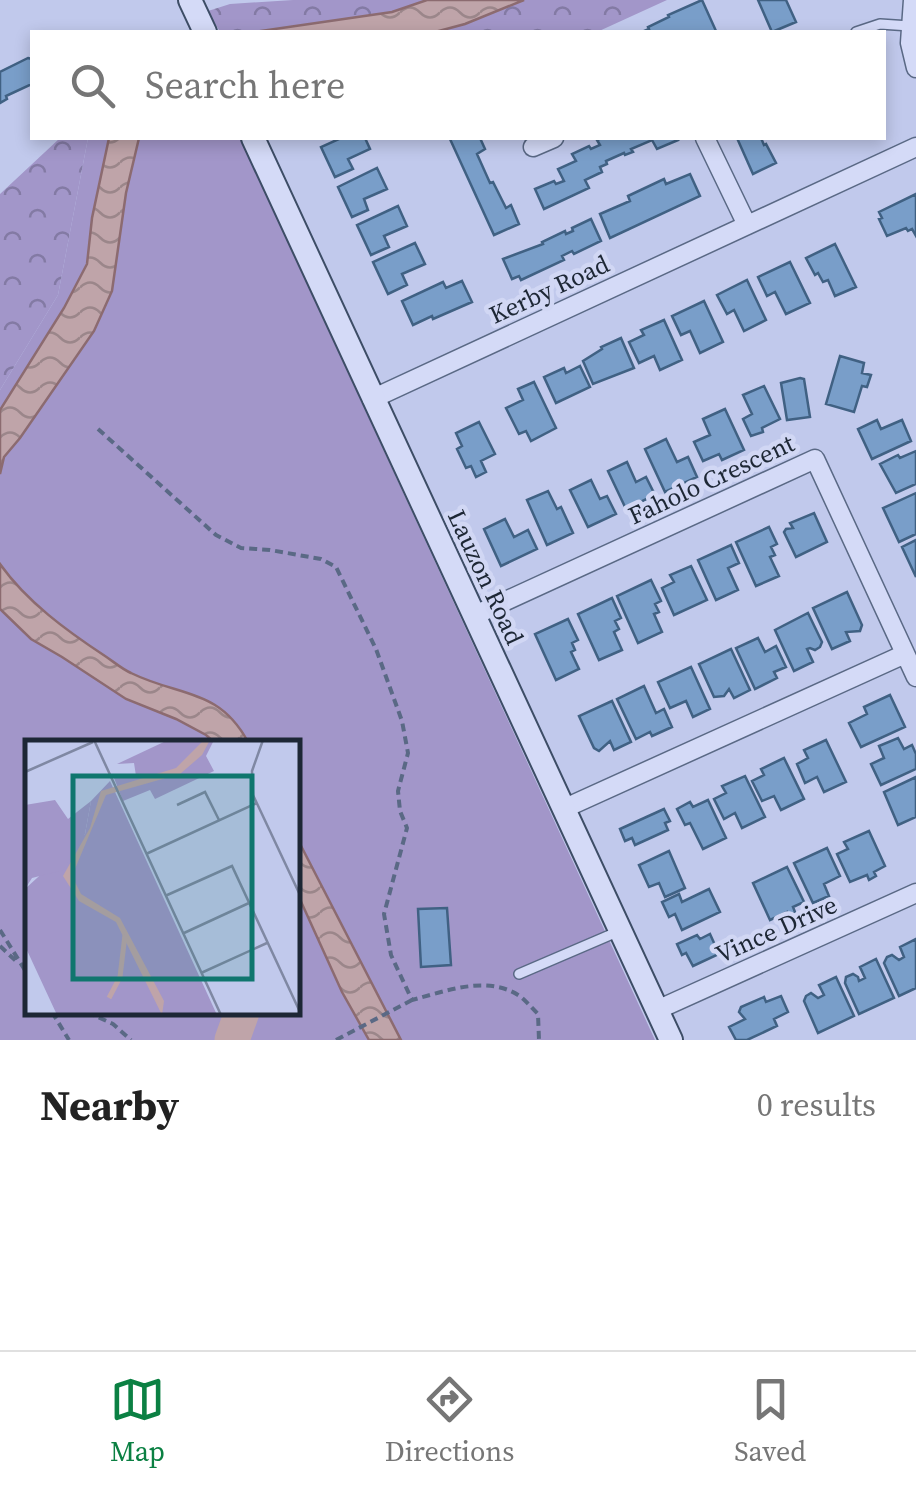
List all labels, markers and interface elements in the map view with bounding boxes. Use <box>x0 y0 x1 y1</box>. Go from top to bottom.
search box <box>30 30 886 140</box>
icon: search <box>65 58 120 113</box>
text: Search here <box>145 59 345 111</box>
street label: Kerby Road <box>484 246 614 332</box>
street label: Faholo Crescent <box>622 425 800 532</box>
street label: Lauzon Road <box>440 504 532 650</box>
inset map <box>25 740 300 1015</box>
street label: Vince Drive <box>710 887 842 971</box>
text: Nearby <box>40 1076 179 1134</box>
text: 0 results <box>757 1083 876 1127</box>
tab: Map <box>110 1372 165 1470</box>
tab: Directions <box>385 1372 514 1470</box>
tab: Saved <box>734 1372 806 1470</box>

